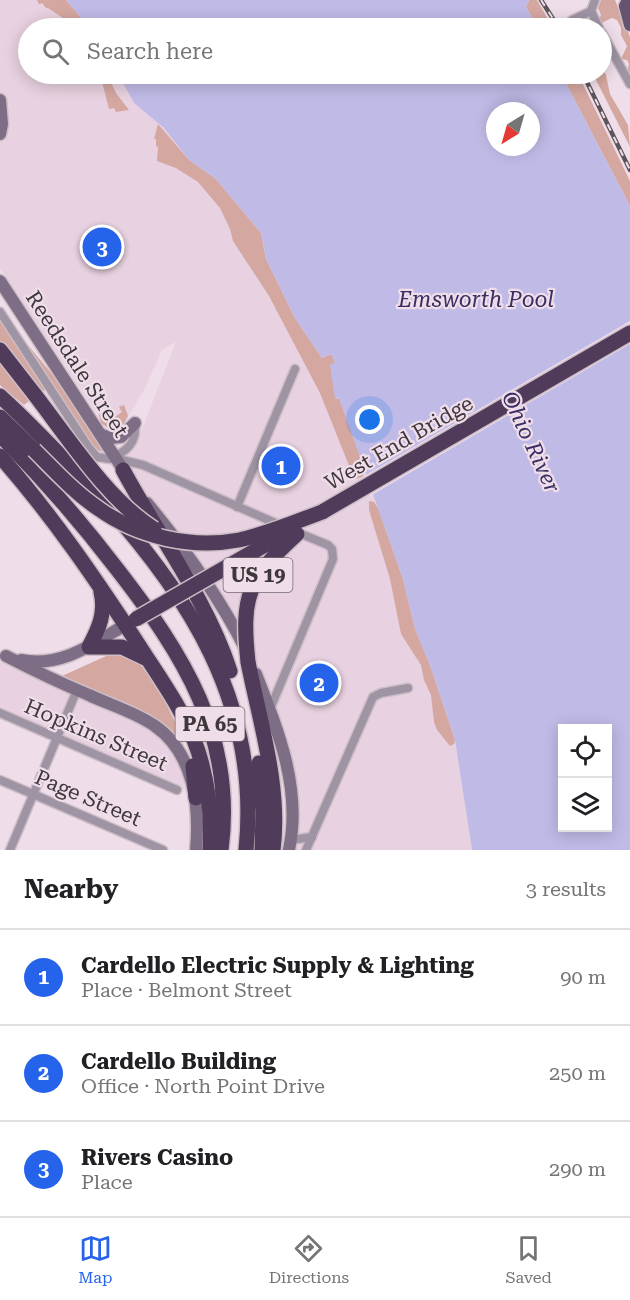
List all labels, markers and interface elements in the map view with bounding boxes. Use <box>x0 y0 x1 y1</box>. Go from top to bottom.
search box <box>18 18 612 84</box>
icon: search <box>39 35 72 68</box>
text: Search here <box>87 39 213 64</box>
north arrow <box>486 102 540 156</box>
pin: 3 <box>82 224 122 270</box>
street label: Reedsdale Street <box>21 286 133 442</box>
water label: Emsworth Pool <box>397 287 554 312</box>
water label: Ohio River <box>497 387 565 497</box>
street label: West End Bridge <box>321 391 477 495</box>
your location <box>355 405 384 434</box>
pin: 1 <box>262 444 300 488</box>
road number: US 19 <box>224 558 292 592</box>
pin: 2 <box>300 660 338 706</box>
street label: Hopkins Street <box>21 694 171 776</box>
road number: PA 65 <box>176 707 244 741</box>
map controls <box>558 724 612 832</box>
button: locate <box>558 724 612 778</box>
street label: Page Street <box>31 765 145 831</box>
button: layers <box>558 778 612 832</box>
text: Nearby <box>24 874 118 904</box>
text: 3 results <box>526 877 606 901</box>
text: Cardello Electric Supply & Lighting <box>81 953 474 978</box>
text: 1 <box>38 965 49 989</box>
text: 90 m <box>560 965 606 989</box>
text: Place · Belmont Street <box>81 978 292 1002</box>
text: Cardello Building <box>81 1049 276 1074</box>
text: 2 <box>38 1061 49 1085</box>
text: 250 m <box>549 1061 606 1085</box>
text: Office · North Point Drive <box>81 1074 325 1098</box>
text: Rivers Casino <box>81 1145 233 1170</box>
text: 3 <box>38 1157 49 1181</box>
text: 290 m <box>549 1157 606 1181</box>
text: Place <box>81 1170 133 1194</box>
tab: Map <box>78 1232 112 1287</box>
tab: Directions <box>269 1232 349 1287</box>
tab: Saved <box>505 1232 552 1287</box>

